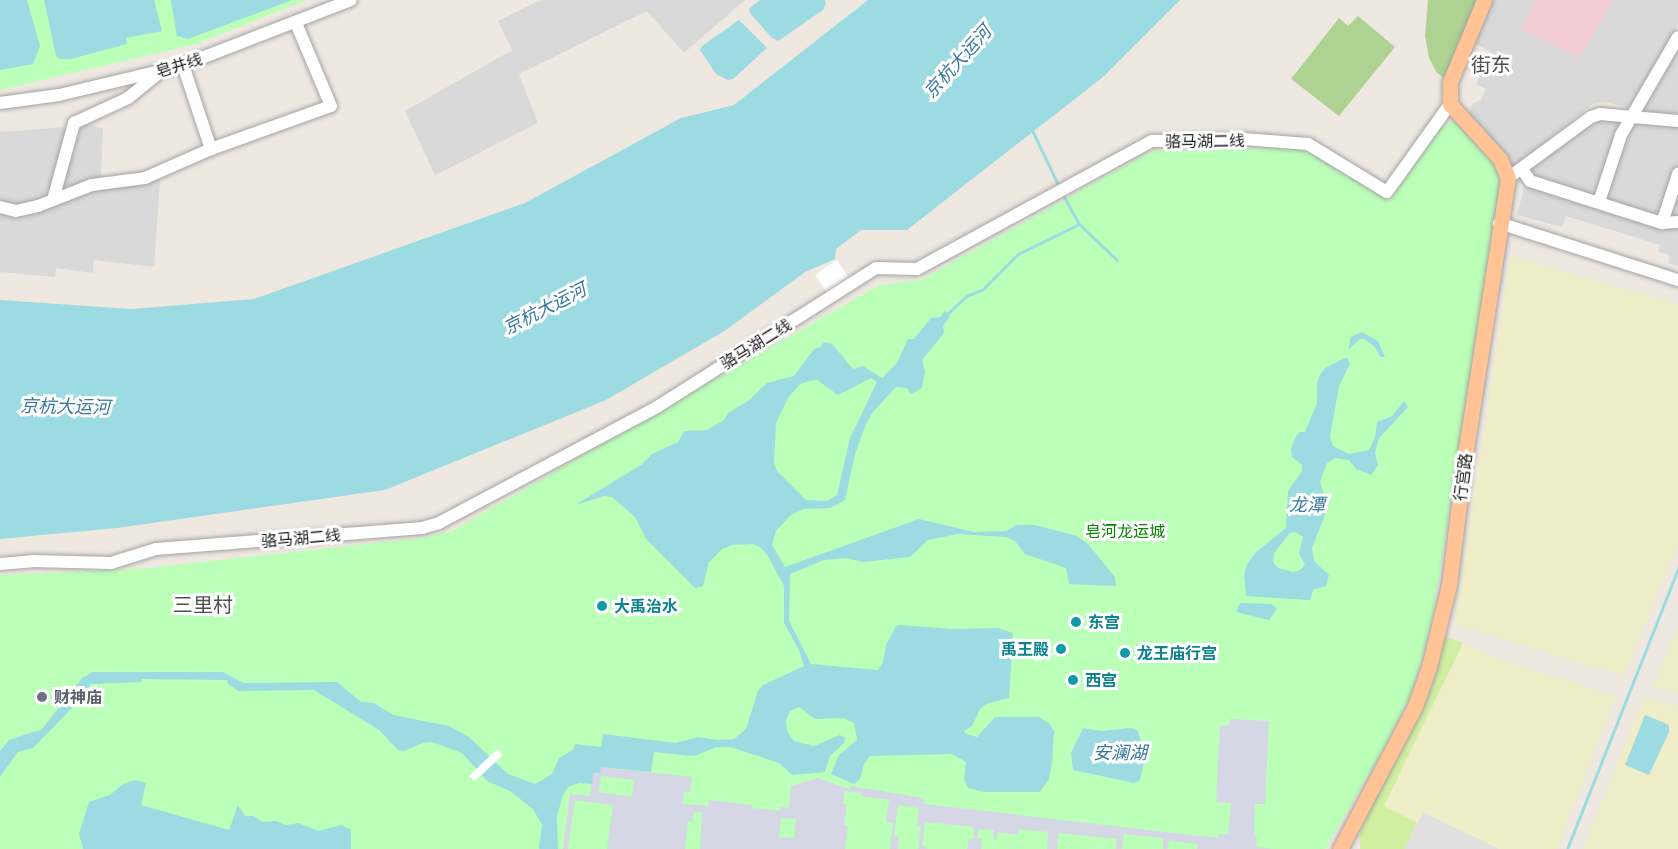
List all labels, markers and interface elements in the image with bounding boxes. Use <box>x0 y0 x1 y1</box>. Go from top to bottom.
water label: 京杭大运河 <box>920 21 996 103</box>
street label: 皂井线 <box>153 49 205 81</box>
district label: 街东 <box>1471 52 1511 76</box>
street label: 骆马湖二线 <box>1165 131 1245 151</box>
water label: 京杭大运河 <box>500 279 590 339</box>
street label: 骆马湖二线 <box>717 315 795 373</box>
water label: 京杭大运河 <box>20 395 110 419</box>
street label: 行宫路 <box>1451 452 1475 502</box>
water label: 龙潭 <box>1289 494 1325 516</box>
park label: 皂河龙运城 <box>1085 521 1165 541</box>
street label: 骆马湖二线 <box>260 525 342 551</box>
district label: 三里村 <box>173 592 233 616</box>
place label: 大禹治水 <box>614 596 678 616</box>
marker: 大禹治水 <box>595 599 609 613</box>
place label: 东宫 <box>1088 612 1120 632</box>
marker: 东宫 <box>1069 615 1083 629</box>
place label: 禹王殿 <box>1001 639 1049 659</box>
marker: 禹王殿 <box>1054 642 1068 656</box>
place label: 龙王庙行宫 <box>1137 643 1217 663</box>
marker: 龙王庙行宫 <box>1118 646 1132 660</box>
place label: 西宫 <box>1085 670 1117 690</box>
marker: 西宫 <box>1066 673 1080 687</box>
place label: 财神庙 <box>54 687 102 707</box>
marker: 财神庙 <box>35 690 49 704</box>
water label: 安澜湖 <box>1093 742 1147 764</box>

